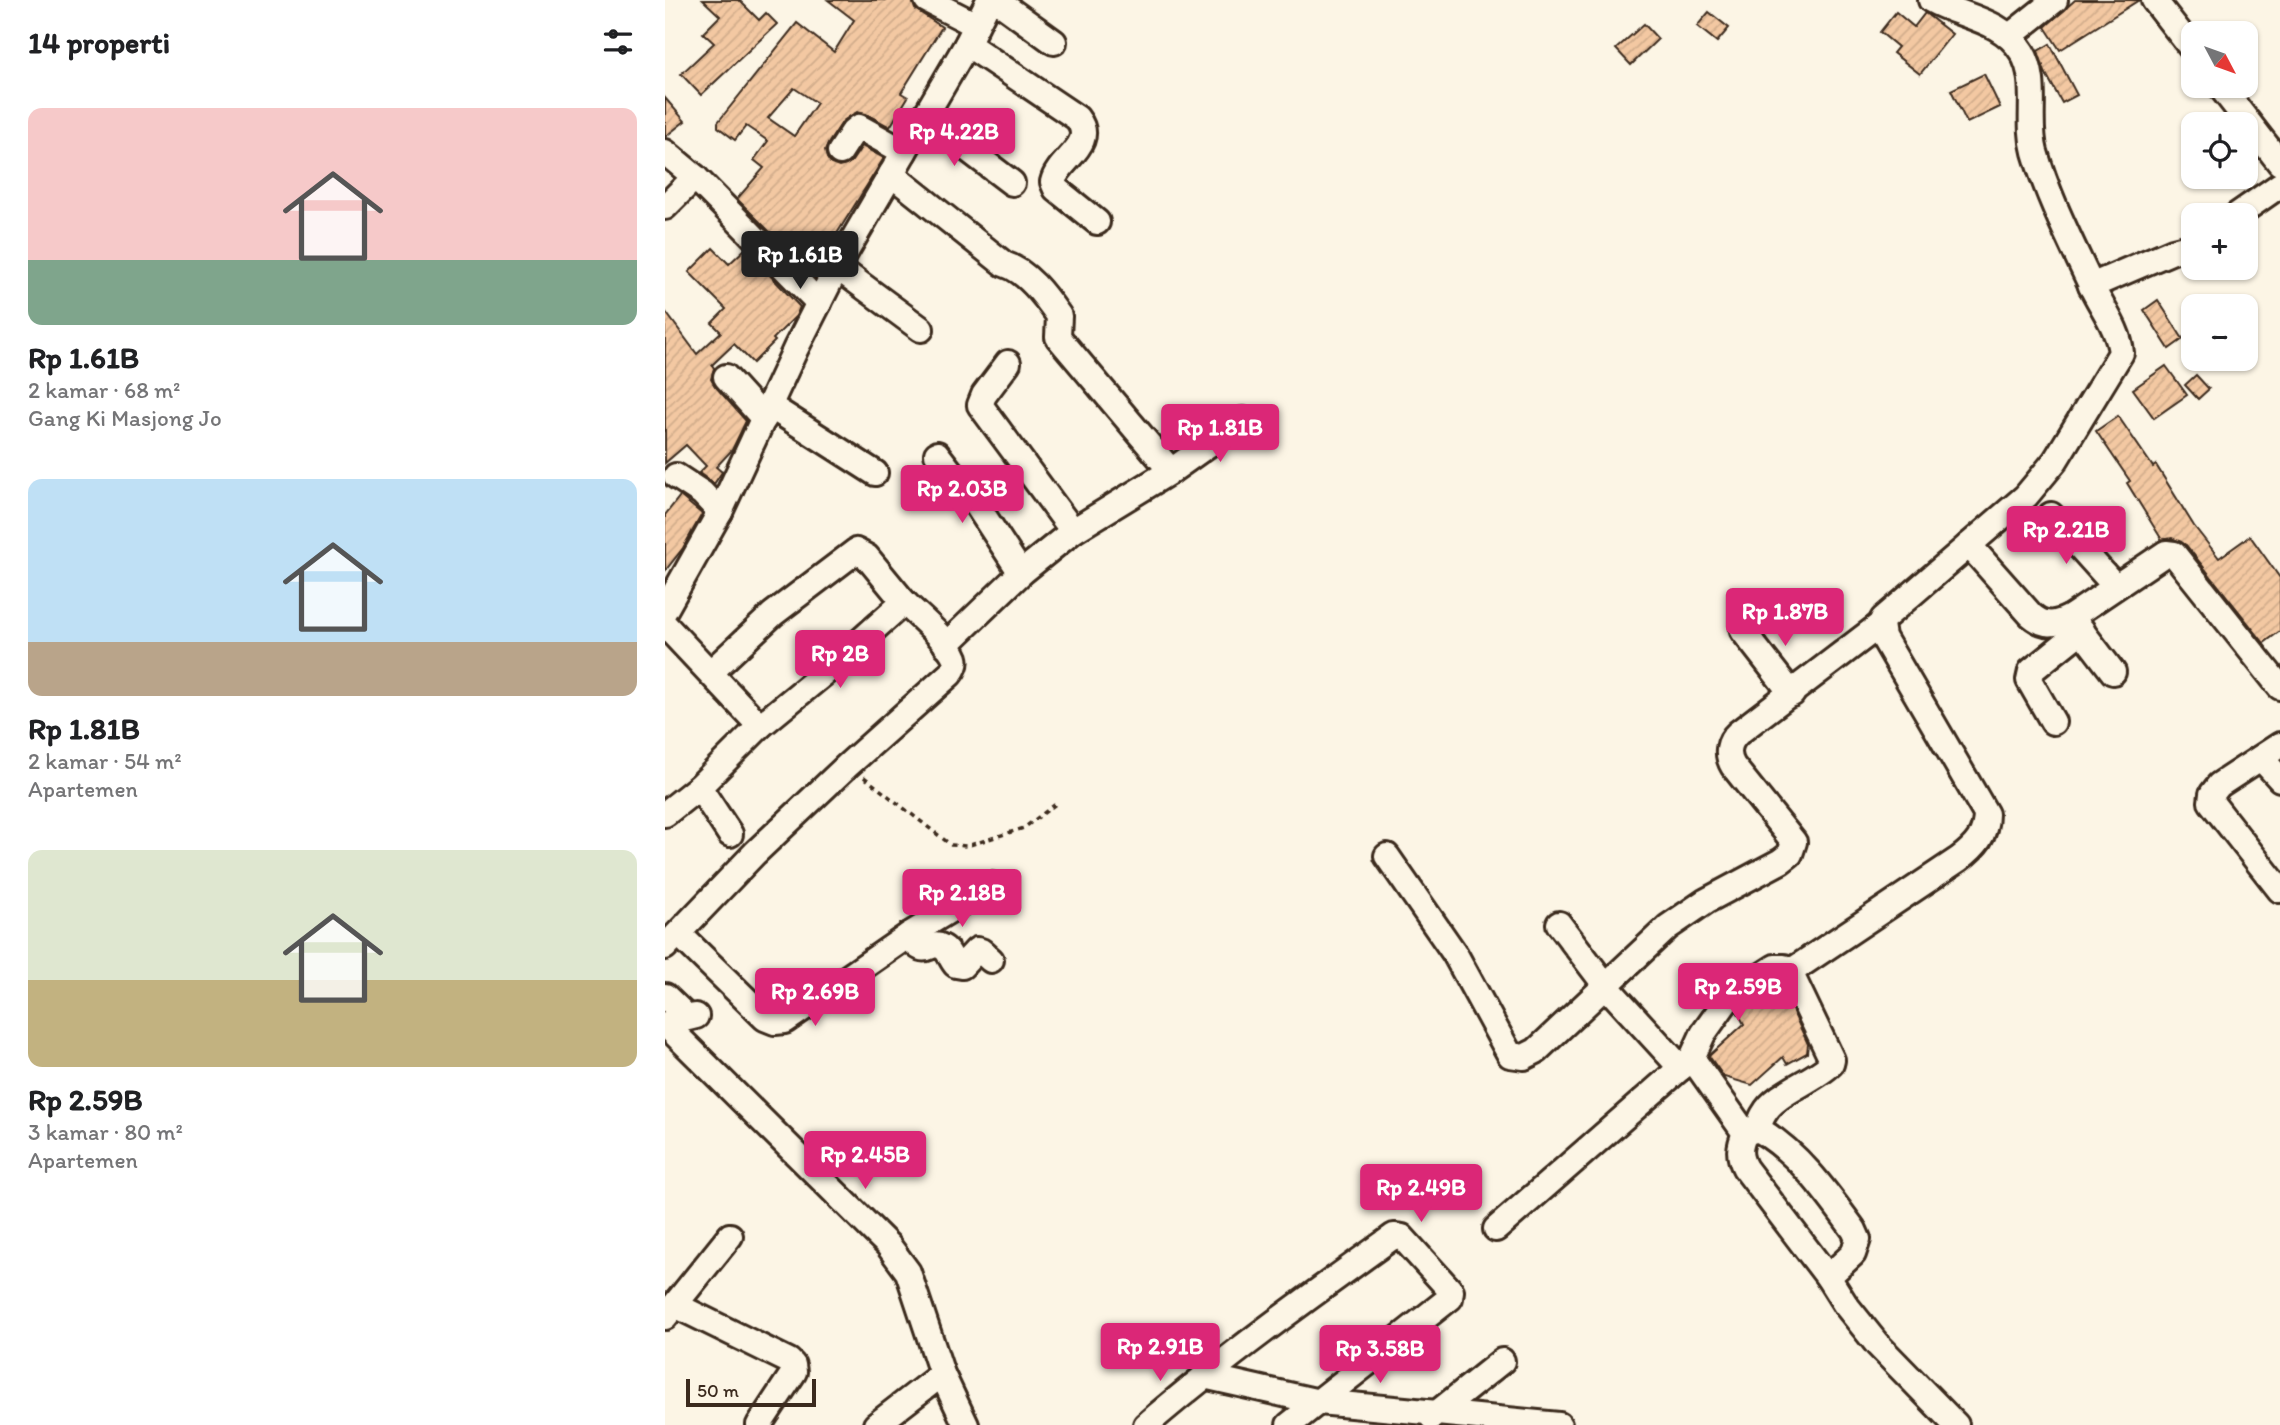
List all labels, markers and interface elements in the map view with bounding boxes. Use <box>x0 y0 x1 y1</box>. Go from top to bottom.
north arrow <box>2181 21 2257 98</box>
map controls <box>2181 21 2258 371</box>
icon: filters <box>599 23 637 61</box>
text: 14 properti <box>28 24 170 61</box>
pin: Rp 4.22B <box>882 108 1026 168</box>
button: locate <box>2181 112 2258 189</box>
text: Rp 4.22B <box>909 117 999 145</box>
icon: home <box>270 153 396 279</box>
button: + <box>2181 203 2258 280</box>
pin: Rp 1.61B <box>728 232 872 291</box>
text: Rp 1.61B <box>757 240 843 268</box>
button: − <box>2181 294 2258 371</box>
text: Rp 1.61B <box>28 339 139 376</box>
text: 2 kamar · 68 m² <box>28 376 180 404</box>
text: Gang Ki Masjong Jo <box>28 404 222 432</box>
pin: Rp 1.81B <box>1148 405 1292 464</box>
text: Rp 1.81B <box>1177 413 1263 441</box>
pin: Rp 2.03B <box>890 466 1034 525</box>
text: Rp 2.03B <box>917 474 1007 502</box>
pin: Rp 2.21B <box>1994 506 2138 566</box>
text: Rp 2.21B <box>2023 515 2109 543</box>
icon: home <box>270 524 396 650</box>
pin: Rp 1.87B <box>1713 588 1857 648</box>
text: Rp 1.87B <box>1742 597 1828 625</box>
pin: Rp 2B <box>791 630 889 690</box>
text: Rp 2B <box>811 639 869 667</box>
text: Rp 1.81B <box>28 710 140 747</box>
text: 2 kamar · 54 m² <box>28 747 182 775</box>
text: Apartemen <box>28 775 138 803</box>
pin: Rp 2.18B <box>890 870 1034 929</box>
text: Rp 2.18B <box>918 878 1006 906</box>
icon: home <box>270 895 396 1021</box>
pin: Rp 2.59B <box>1666 964 1810 1023</box>
pin: Rp 2.69B <box>743 968 887 1028</box>
text: Rp 2.59B <box>1694 972 1782 1000</box>
text: Rp 2.69B <box>771 977 859 1005</box>
text: Rp 2.59B <box>28 1081 143 1118</box>
text: 3 kamar · 80 m² <box>28 1118 183 1146</box>
pin: Rp 2.45B <box>793 1132 937 1191</box>
text: Rp 2.45B <box>820 1140 910 1168</box>
text: Apartemen <box>28 1146 138 1174</box>
pin: Rp 2.49B <box>1349 1164 1493 1224</box>
text: Rp 2.49B <box>1376 1173 1466 1201</box>
pin: Rp 2.91B <box>1088 1324 1232 1383</box>
pin: Rp 3.58B <box>1308 1326 1452 1385</box>
text: Rp 2.91B <box>1117 1332 1203 1360</box>
text: Rp 3.58B <box>1336 1334 1424 1362</box>
scale bar <box>686 1376 815 1408</box>
text: 50 m <box>697 1379 739 1402</box>

